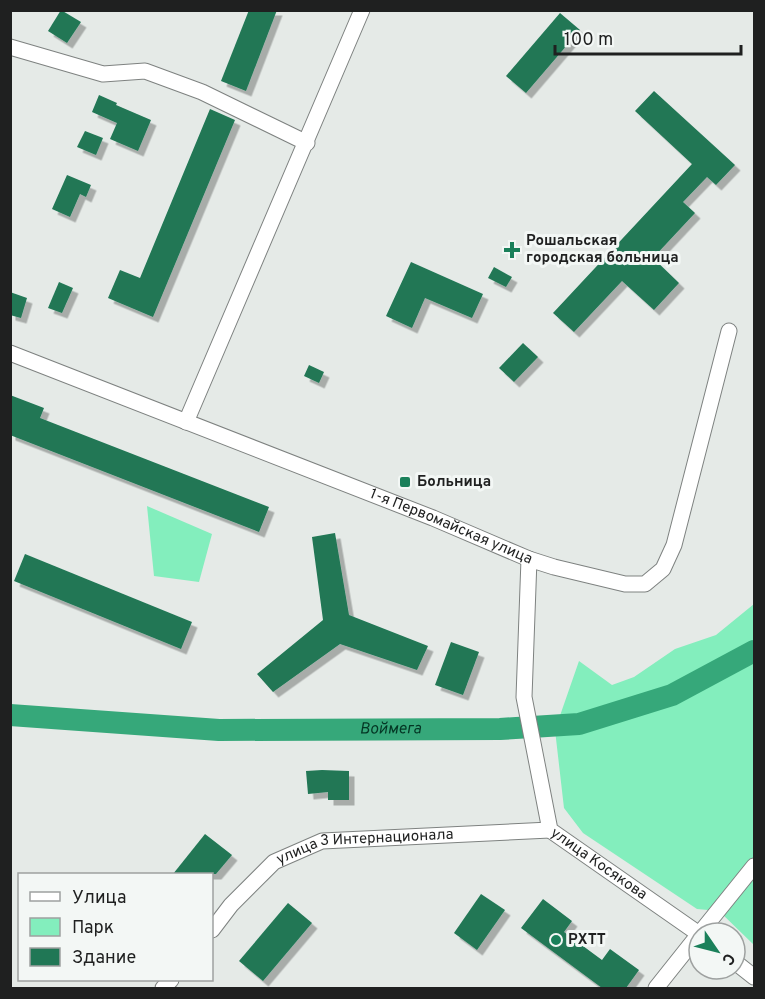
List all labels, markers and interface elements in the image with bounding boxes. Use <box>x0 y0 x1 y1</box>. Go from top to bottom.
scale bar <box>555 18 741 56</box>
text: 100 m <box>564 29 613 52</box>
place label: Рошальская городская больница <box>526 232 679 268</box>
marker: Рошальская городская больница <box>503 241 521 259</box>
place label: Больница <box>417 473 491 492</box>
marker: Больница <box>398 475 412 489</box>
street label: 1-я Первомайская улица <box>367 485 535 569</box>
water label: Воймега <box>360 719 422 739</box>
street label: улица Косякова <box>547 824 651 904</box>
street label: улица 3 Интернационала <box>274 825 454 869</box>
legend <box>18 873 213 981</box>
text: Улица <box>72 887 126 910</box>
text: Парк <box>72 917 114 940</box>
north arrow <box>687 921 747 981</box>
place label: РХТТ <box>568 931 606 950</box>
marker: РХТТ <box>549 933 563 947</box>
text: Здание <box>72 947 136 970</box>
text: С <box>717 949 739 968</box>

